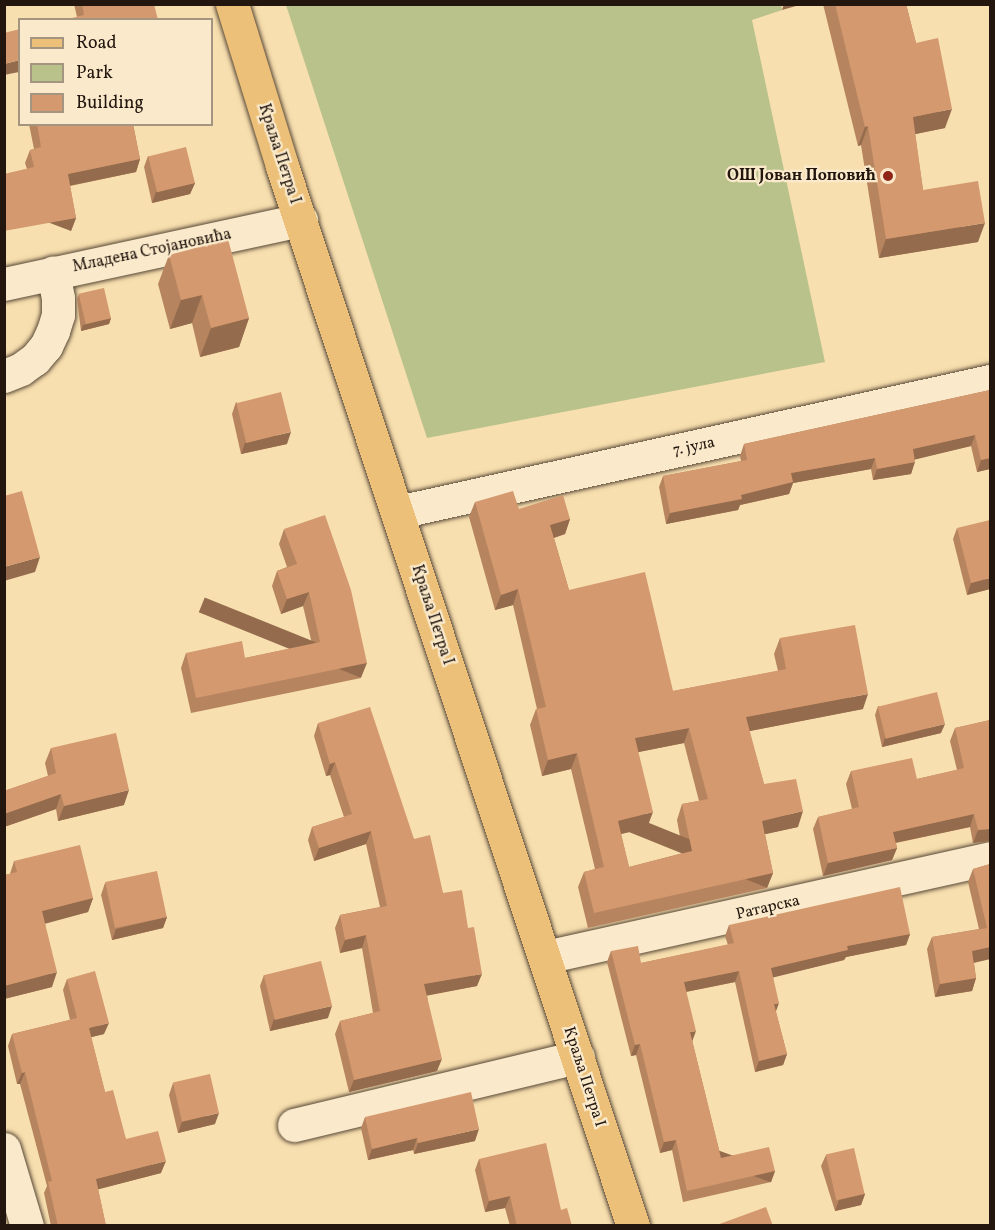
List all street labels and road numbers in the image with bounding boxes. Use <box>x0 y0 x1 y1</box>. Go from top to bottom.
street label: Краља Петра I <box>254 101 304 207</box>
street label: Младена Стојановића <box>71 225 233 277</box>
street label: 7. јула <box>671 433 717 461</box>
street label: Краља Петра I <box>407 562 457 668</box>
street label: Ратарска <box>734 891 802 925</box>
street label: Краља Петра I <box>559 1024 609 1130</box>

